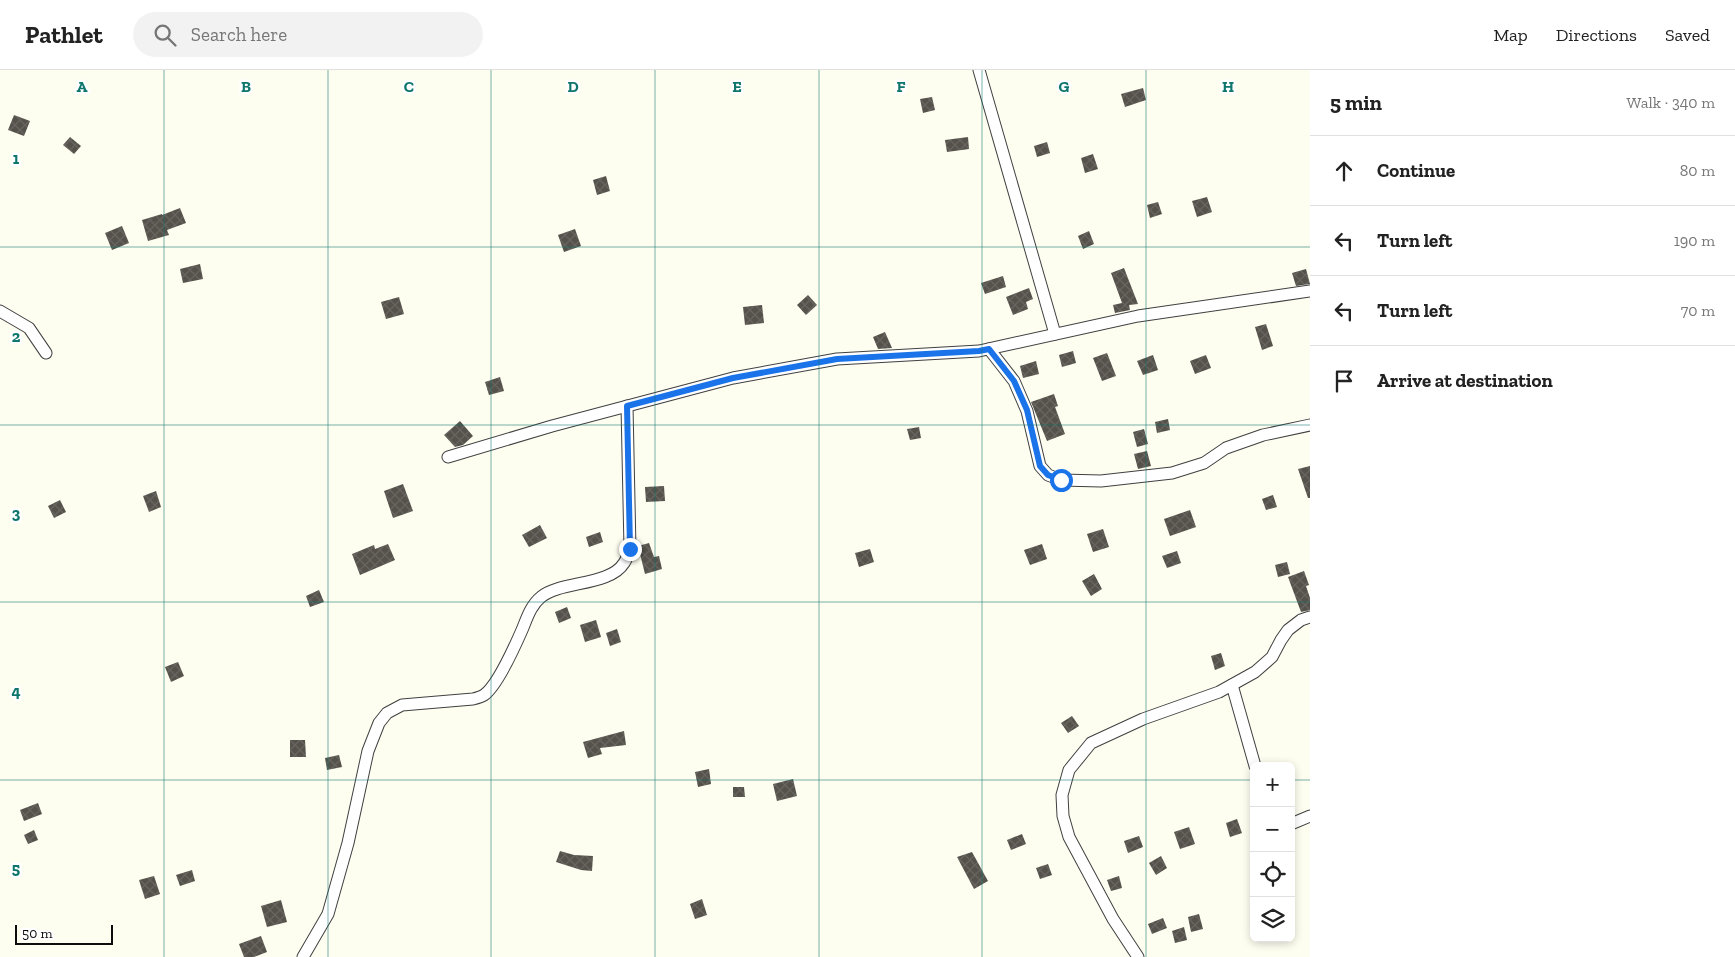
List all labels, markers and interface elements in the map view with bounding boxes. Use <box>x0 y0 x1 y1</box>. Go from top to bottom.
search box <box>133 12 483 57</box>
text: Pathlet <box>25 20 103 49</box>
icon: search <box>151 21 179 49</box>
text: Search here <box>191 23 287 46</box>
text: Map <box>1493 24 1528 46</box>
text: Directions <box>1556 24 1637 46</box>
text: Saved <box>1665 24 1710 46</box>
text: A <box>77 77 88 96</box>
text: B <box>241 77 251 96</box>
text: C <box>404 77 414 96</box>
text: D <box>567 77 579 96</box>
text: E <box>732 77 742 96</box>
text: F <box>896 77 906 96</box>
text: G <box>1059 77 1070 96</box>
text: H <box>1222 77 1234 96</box>
text: 5 min <box>1330 90 1382 115</box>
text: Walk · 340 m <box>1627 93 1715 112</box>
text: 1 <box>13 149 20 168</box>
icon: ahead <box>1330 157 1358 185</box>
text: Continue <box>1377 159 1455 182</box>
text: 80 m <box>1680 161 1715 180</box>
icon: left <box>1330 227 1358 255</box>
text: Turn left <box>1377 229 1452 252</box>
text: 190 m <box>1674 231 1715 250</box>
icon: left <box>1330 297 1358 325</box>
text: Turn left <box>1377 299 1452 322</box>
text: 70 m <box>1681 301 1715 320</box>
text: 2 <box>12 327 21 346</box>
icon: arrive <box>1330 367 1358 395</box>
text: Arrive at destination <box>1377 369 1553 392</box>
route start <box>1050 469 1073 492</box>
text: 3 <box>12 504 21 523</box>
route end <box>619 538 642 561</box>
text: 4 <box>11 682 21 701</box>
map controls <box>1250 762 1295 942</box>
button: + <box>1250 762 1295 807</box>
button: − <box>1250 807 1295 852</box>
button: locate <box>1250 852 1295 897</box>
text: 5 <box>12 859 20 878</box>
button: layers <box>1250 897 1295 942</box>
scale bar <box>15 922 112 945</box>
text: 50 m <box>22 925 53 942</box>

